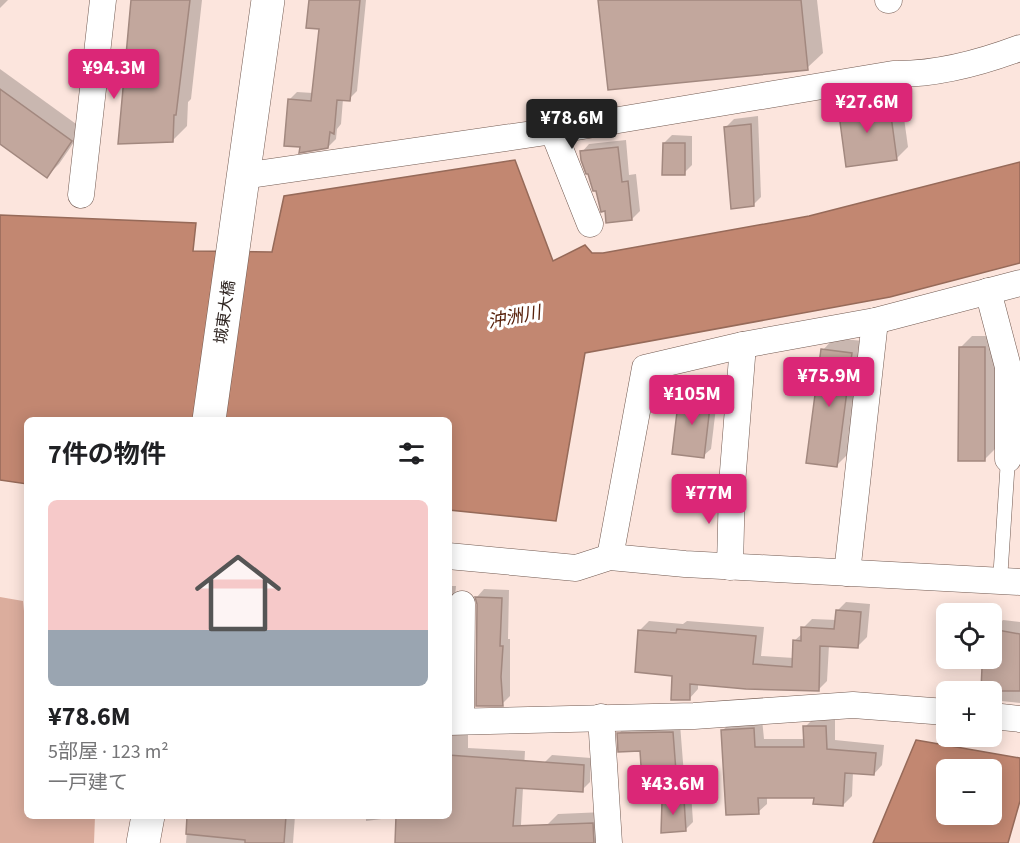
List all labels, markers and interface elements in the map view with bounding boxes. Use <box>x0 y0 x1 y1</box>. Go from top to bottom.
pin: ¥94.3M <box>65 49 163 100</box>
text: ¥94.3M <box>82 54 146 82</box>
pin: ¥27.6M <box>818 83 916 134</box>
text: ¥27.6M <box>835 88 899 116</box>
pin: ¥78.6M <box>523 99 621 150</box>
text: ¥78.6M <box>540 104 604 132</box>
street label: 城東大橋 <box>210 279 240 345</box>
water label: 沖洲川 <box>485 300 545 335</box>
pin: ¥75.9M <box>780 357 878 408</box>
text: ¥75.9M <box>797 362 861 390</box>
pin: ¥105M <box>650 375 734 426</box>
text: ¥105M <box>663 380 721 408</box>
text: 7件の物件 <box>48 436 166 473</box>
icon: filters <box>395 437 428 470</box>
pin: ¥77M <box>673 474 745 525</box>
text: ¥77M <box>686 479 732 507</box>
icon: home <box>184 539 292 647</box>
map controls <box>936 603 1002 825</box>
button: locate <box>936 603 1002 669</box>
button: + <box>936 681 1002 747</box>
text: ¥78.6M <box>48 698 131 735</box>
text: 5部屋 · 123 m² <box>48 738 169 766</box>
button: − <box>936 759 1002 825</box>
pin: ¥43.6M <box>624 765 722 816</box>
text: 一戸建て <box>48 769 128 797</box>
text: ¥43.6M <box>641 770 705 798</box>

